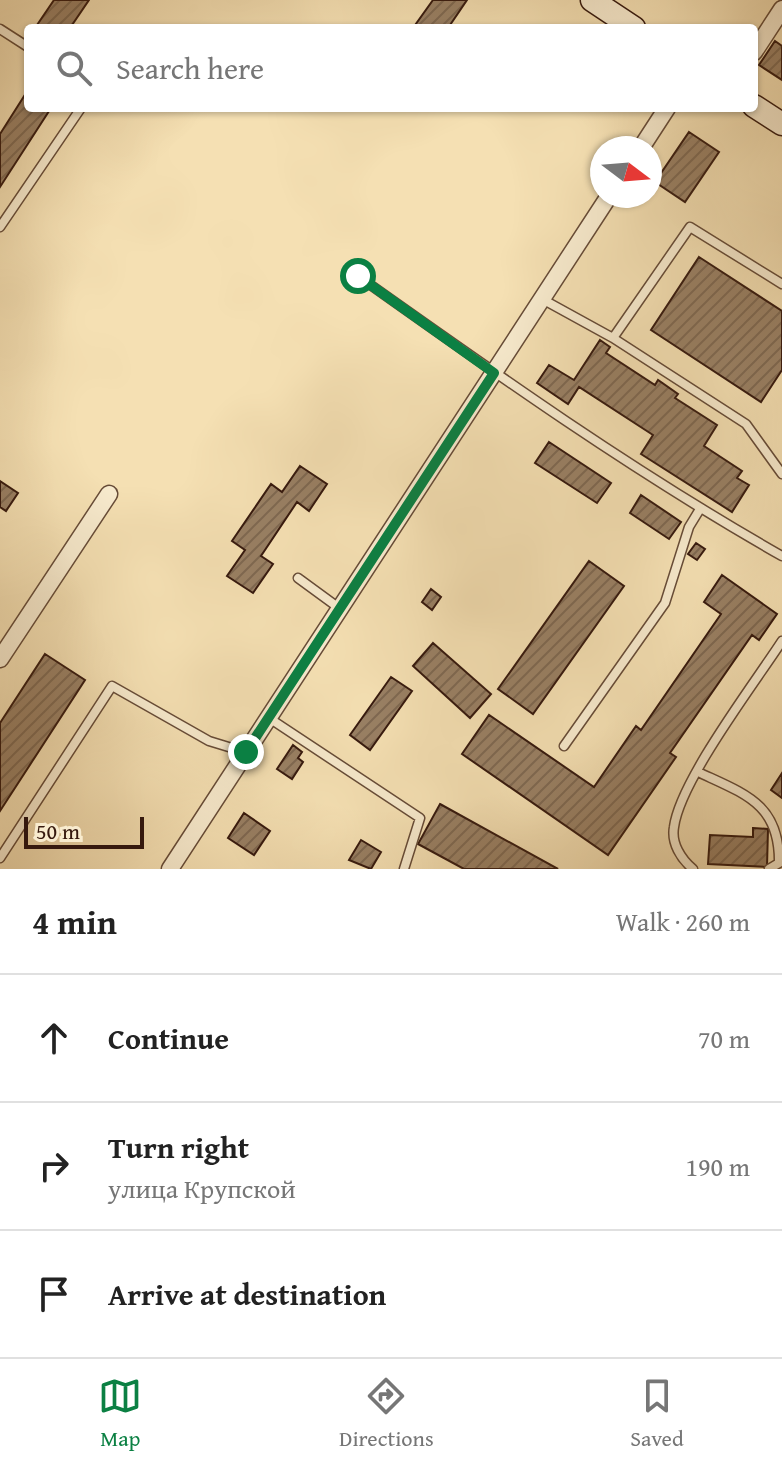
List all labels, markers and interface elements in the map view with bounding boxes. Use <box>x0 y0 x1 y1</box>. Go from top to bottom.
search box <box>24 24 758 112</box>
icon: search <box>52 46 96 90</box>
text: Search here <box>116 46 264 90</box>
north arrow <box>590 136 662 208</box>
route start <box>340 258 376 294</box>
route end <box>228 734 264 770</box>
scale bar <box>24 813 144 849</box>
text: 50 m <box>36 815 80 847</box>
text: 4 min <box>32 897 117 946</box>
text: Walk · 260 m <box>616 902 750 941</box>
icon: ahead <box>32 1016 76 1060</box>
text: Continue <box>108 1016 229 1060</box>
text: 70 m <box>698 1019 750 1058</box>
text: Turn right <box>108 1125 249 1169</box>
icon: right <box>32 1144 76 1188</box>
text: 190 m <box>685 1147 750 1186</box>
text: улица Крупской <box>108 1169 296 1208</box>
icon: arrive <box>32 1272 76 1316</box>
text: Arrive at destination <box>108 1272 386 1316</box>
tab: Map <box>98 1374 142 1454</box>
tab: Directions <box>339 1374 434 1454</box>
tab: Saved <box>630 1374 684 1454</box>

